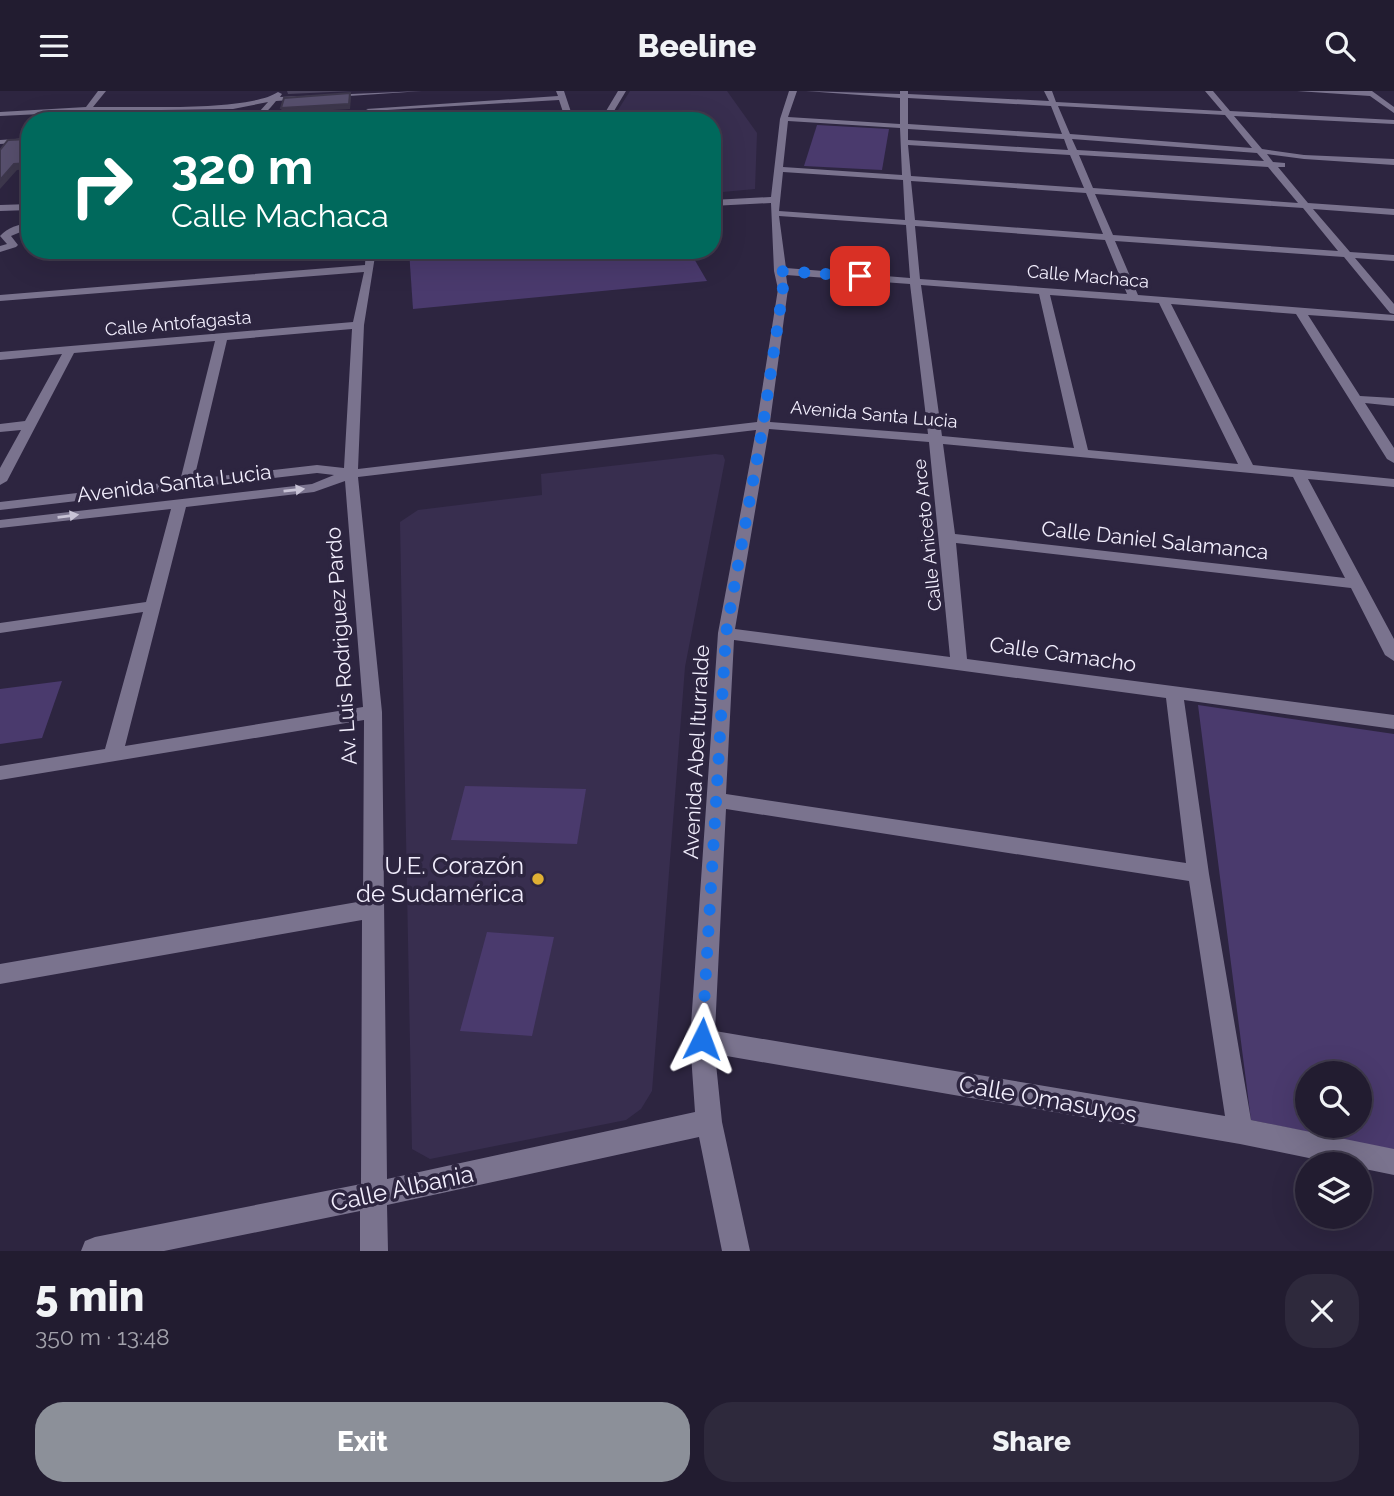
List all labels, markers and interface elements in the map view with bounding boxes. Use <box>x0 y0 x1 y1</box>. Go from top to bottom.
icon: menu <box>35 27 73 65</box>
text: Beeline <box>638 27 756 64</box>
icon: search <box>1321 27 1359 65</box>
text: 320 m <box>171 138 313 195</box>
icon: right <box>56 140 147 231</box>
text: Calle Machaca <box>171 197 389 234</box>
pin <box>830 246 890 306</box>
icon: arrive <box>841 257 879 295</box>
street label: Calle Machaca <box>1026 260 1150 292</box>
street label: Calle Antofagasta <box>104 306 252 340</box>
street label: Avenida Santa Lucia <box>790 396 958 432</box>
street label: Calle Aniceto Arce <box>909 458 945 612</box>
street label: Avenida Santa Lucia <box>75 459 273 507</box>
one-way arrow <box>283 485 305 496</box>
one-way arrow <box>57 511 79 522</box>
street label: Calle Daniel Salamanca <box>1040 516 1270 564</box>
street label: Av. Luis Rodriguez Pardo <box>320 526 362 766</box>
street label: Calle Camacho <box>988 631 1138 677</box>
street label: Avenida Abel Iturralde <box>678 644 714 860</box>
place label: U.E. Corazón de Sudamérica <box>356 851 524 908</box>
marker: U.E. Corazón de Sudamérica <box>530 871 546 887</box>
position arrow <box>665 1002 739 1076</box>
map controls <box>1295 1061 1372 1229</box>
button: search <box>1295 1061 1372 1138</box>
street label: Calle Omasuyos <box>957 1069 1139 1129</box>
button: layers <box>1295 1152 1372 1229</box>
street label: Calle Albania <box>328 1159 476 1217</box>
text: 5 min <box>35 1272 145 1321</box>
button: close <box>1285 1274 1359 1348</box>
text: 350 m · 13:48 <box>35 1323 170 1350</box>
button: Exit <box>35 1402 690 1482</box>
button: Share <box>704 1402 1359 1482</box>

